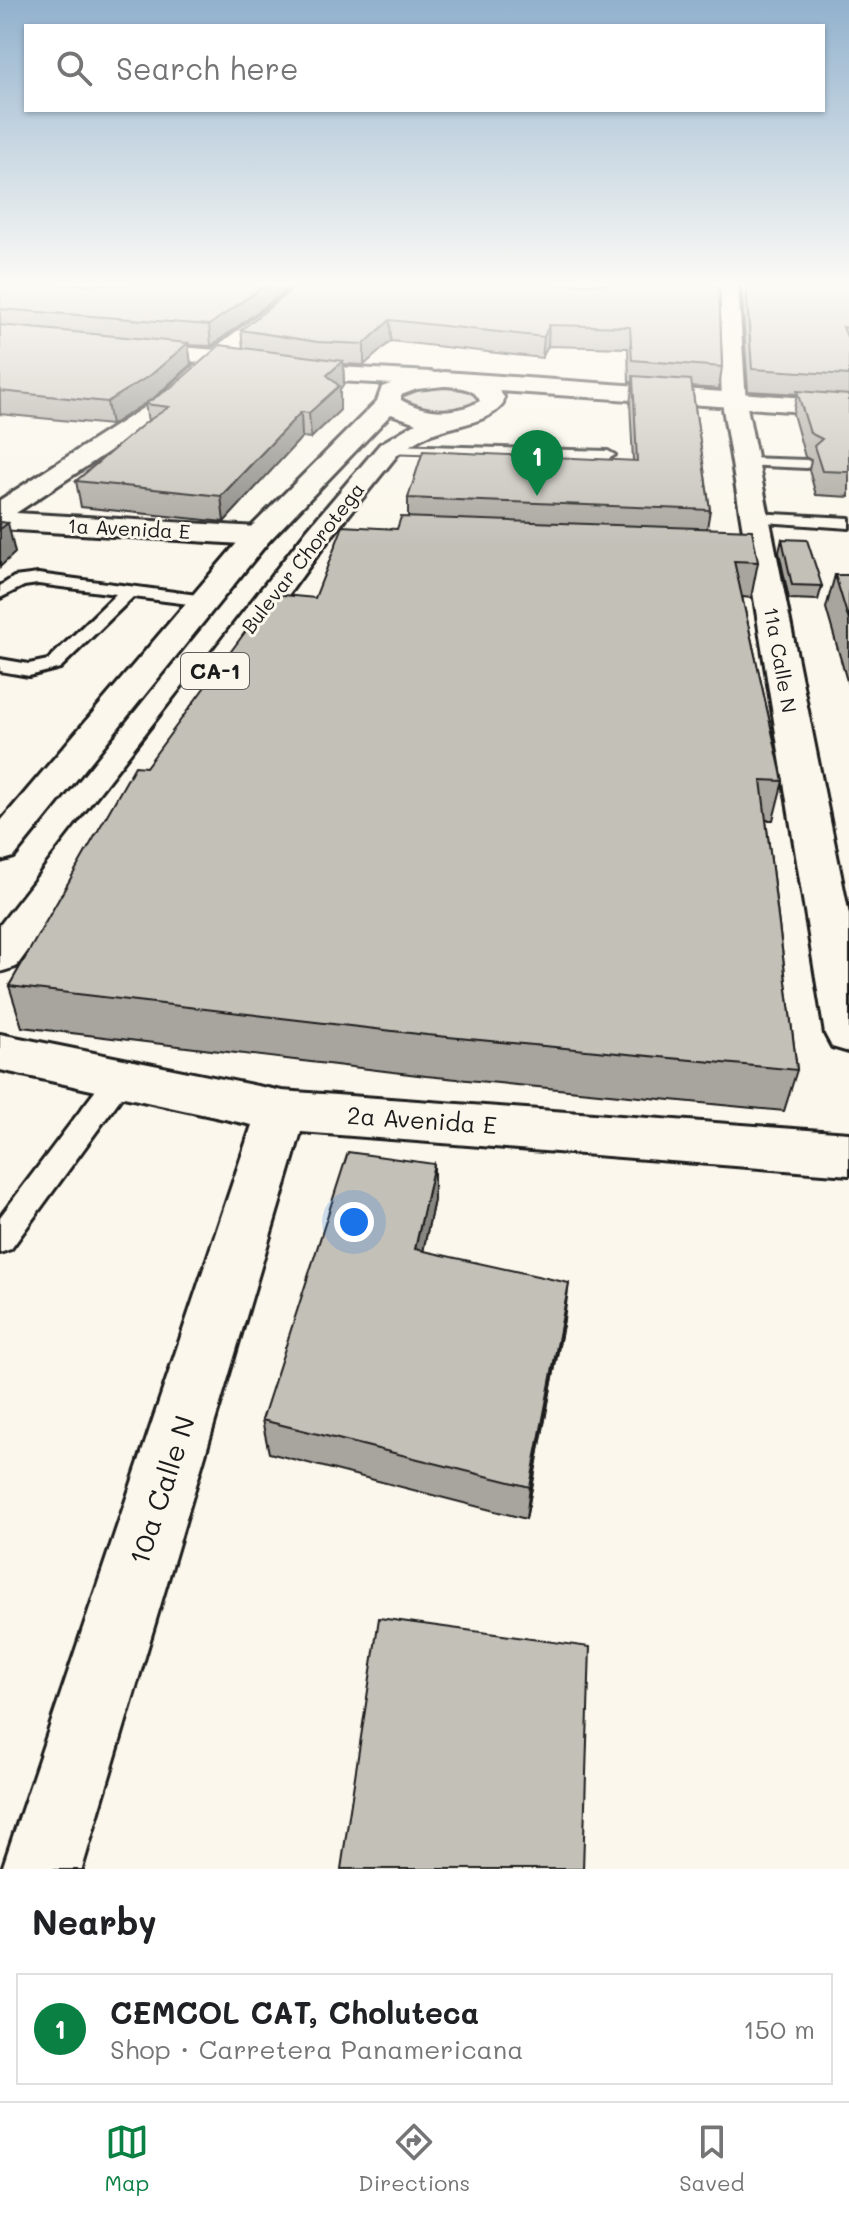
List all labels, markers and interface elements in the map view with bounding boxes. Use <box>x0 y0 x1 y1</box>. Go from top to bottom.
search box <box>24 24 825 112</box>
icon: search <box>52 46 96 90</box>
text: Search here <box>116 48 299 88</box>
pin: 1 <box>511 430 563 496</box>
street label: Bulevar Chorotega <box>235 477 369 638</box>
street label: 1a Avenida E <box>67 512 191 544</box>
street label: 11a Calle N <box>759 605 803 715</box>
road number: CA-1 <box>181 653 249 689</box>
street label: 2a Avenida E <box>346 1099 498 1140</box>
your location <box>334 1202 374 1242</box>
street label: 10a Calle N <box>120 1411 202 1569</box>
text: Nearby <box>32 1899 157 1944</box>
text: CEMCOL CAT, Choluteca <box>110 1992 479 2032</box>
text: 1 <box>54 2012 66 2046</box>
text: 150 m <box>743 2012 815 2046</box>
text: Shop · Carretera Panamericana <box>110 2032 523 2066</box>
tab: Map <box>105 2120 149 2197</box>
tab: Directions <box>358 2120 470 2197</box>
tab: Saved <box>679 2120 744 2197</box>

